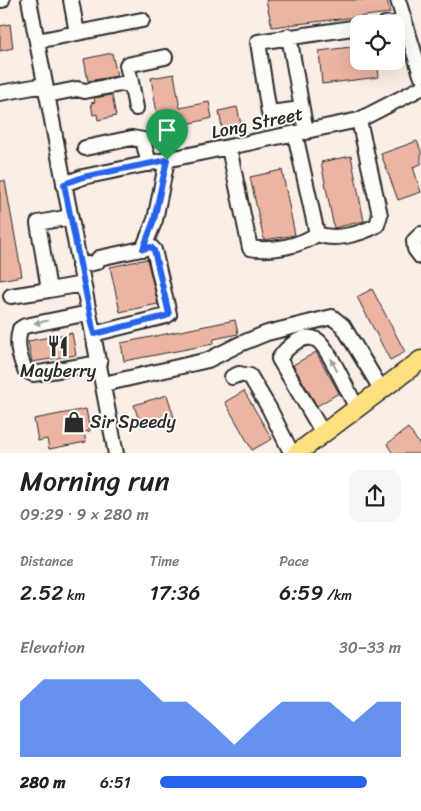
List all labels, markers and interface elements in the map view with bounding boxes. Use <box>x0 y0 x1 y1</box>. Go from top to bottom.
map controls <box>350 15 405 70</box>
button: locate <box>350 15 405 70</box>
street label: Long Street <box>208 98 306 148</box>
pin <box>146 109 188 160</box>
icon: arrive <box>153 116 181 144</box>
one-way arrow <box>32 319 48 327</box>
restaurant icon: Mayberry <box>45 333 71 359</box>
place label: Mayberry <box>20 355 97 387</box>
one-way arrow <box>329 358 337 372</box>
place label: Sir Speedy <box>90 406 177 438</box>
shop icon: Sir Speedy <box>61 409 87 435</box>
text: Morning run <box>20 456 170 505</box>
button: share <box>349 470 401 522</box>
text: 09:29 · 9 × 280 m <box>20 500 149 529</box>
text: Distance <box>20 549 73 574</box>
text: Time <box>150 549 179 574</box>
text: Pace <box>279 549 309 574</box>
text: 2.52 <box>20 574 63 612</box>
text: 17:36 <box>150 574 200 612</box>
text: 6:59 <box>279 574 323 612</box>
text: km <box>63 583 85 608</box>
text: /km <box>323 583 352 608</box>
text: Elevation <box>20 633 85 662</box>
text: 30–33 m <box>339 633 401 662</box>
text: 280 m <box>20 768 65 797</box>
text: 6:51 <box>100 768 131 797</box>

